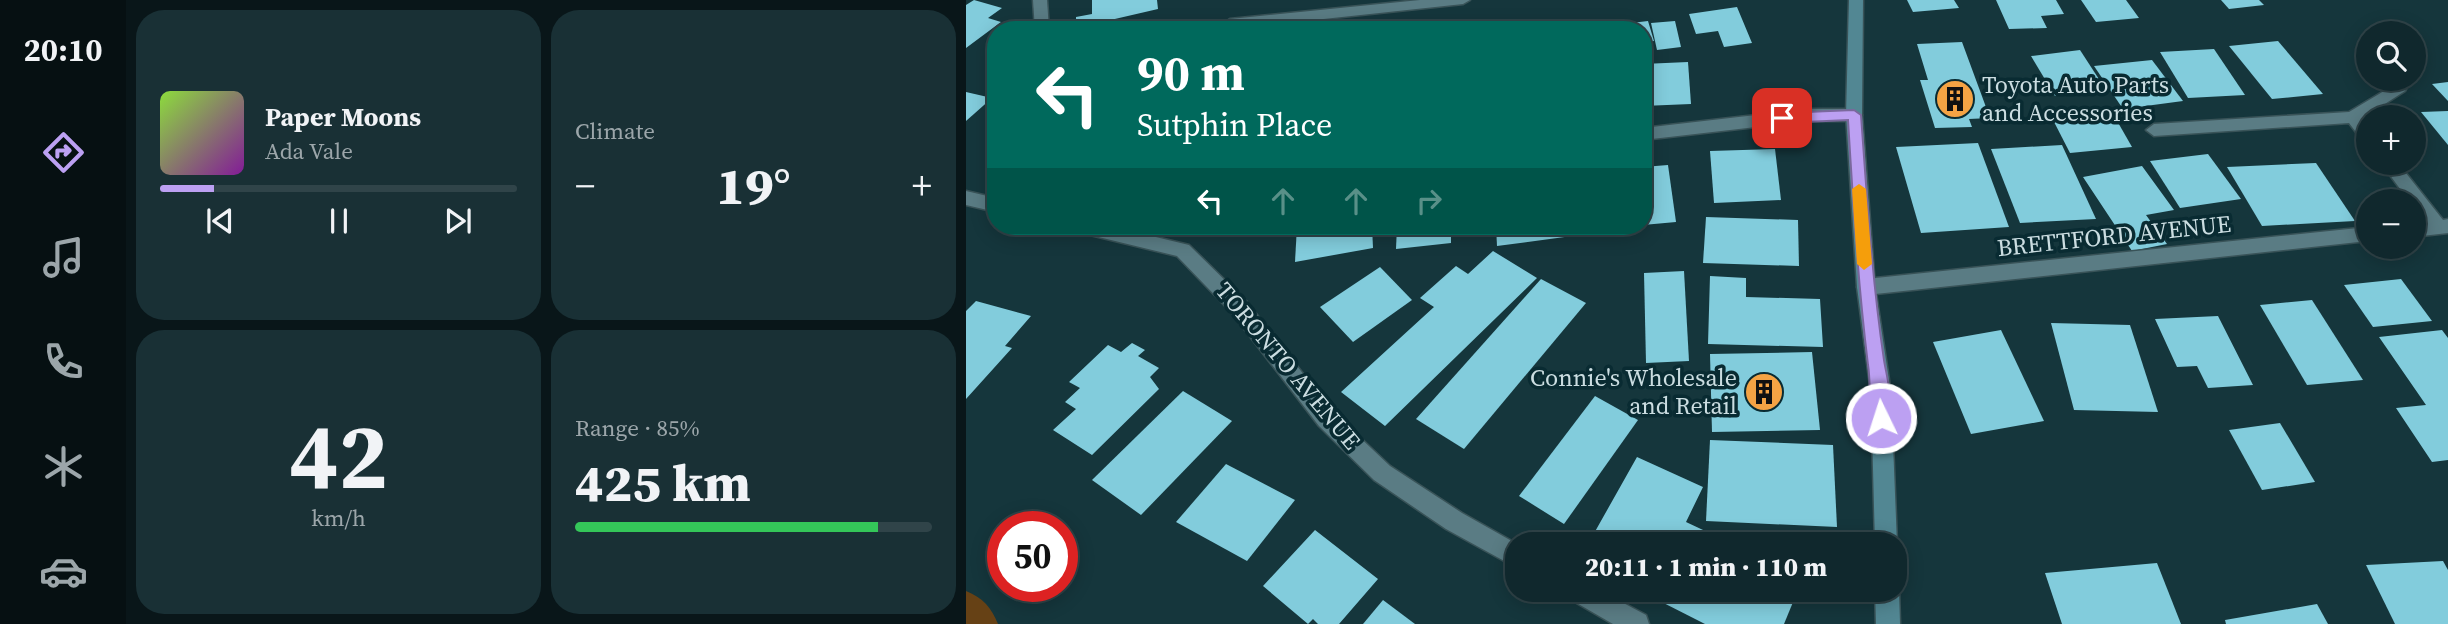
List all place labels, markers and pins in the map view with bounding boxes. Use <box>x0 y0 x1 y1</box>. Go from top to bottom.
place label: Toyota Auto Parts and Accessories <box>1982 68 2169 129</box>
building icon: Toyota Auto Parts and Accessories <box>1934 78 1976 120</box>
pin <box>1752 88 1812 148</box>
place label: Connie's Wholesale and Retail <box>1530 361 1737 422</box>
building icon: Connie's Wholesale and Retail <box>1743 371 1785 413</box>

